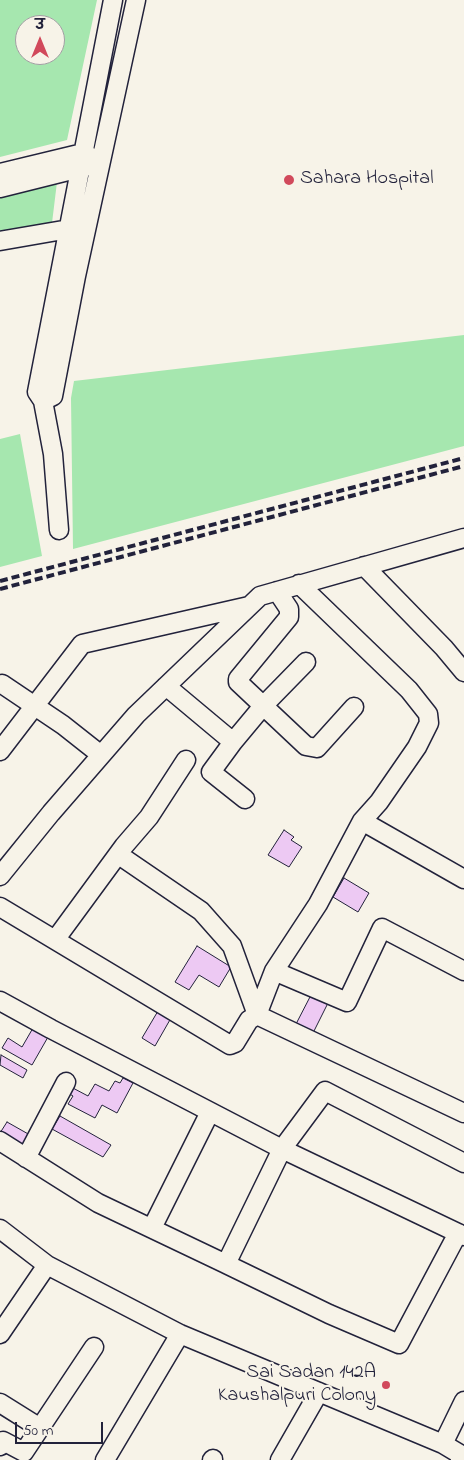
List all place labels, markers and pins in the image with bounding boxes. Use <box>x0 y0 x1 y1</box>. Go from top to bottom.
place label: Sahara Hospital <box>300 168 433 192</box>
marker: Sahara Hospital <box>282 173 296 187</box>
place label: Sai Sadan 142A Kaushalpuri Colony <box>218 1362 376 1409</box>
marker: Sai Sadan 142A Kaushalpuri Colony <box>380 1379 392 1391</box>

